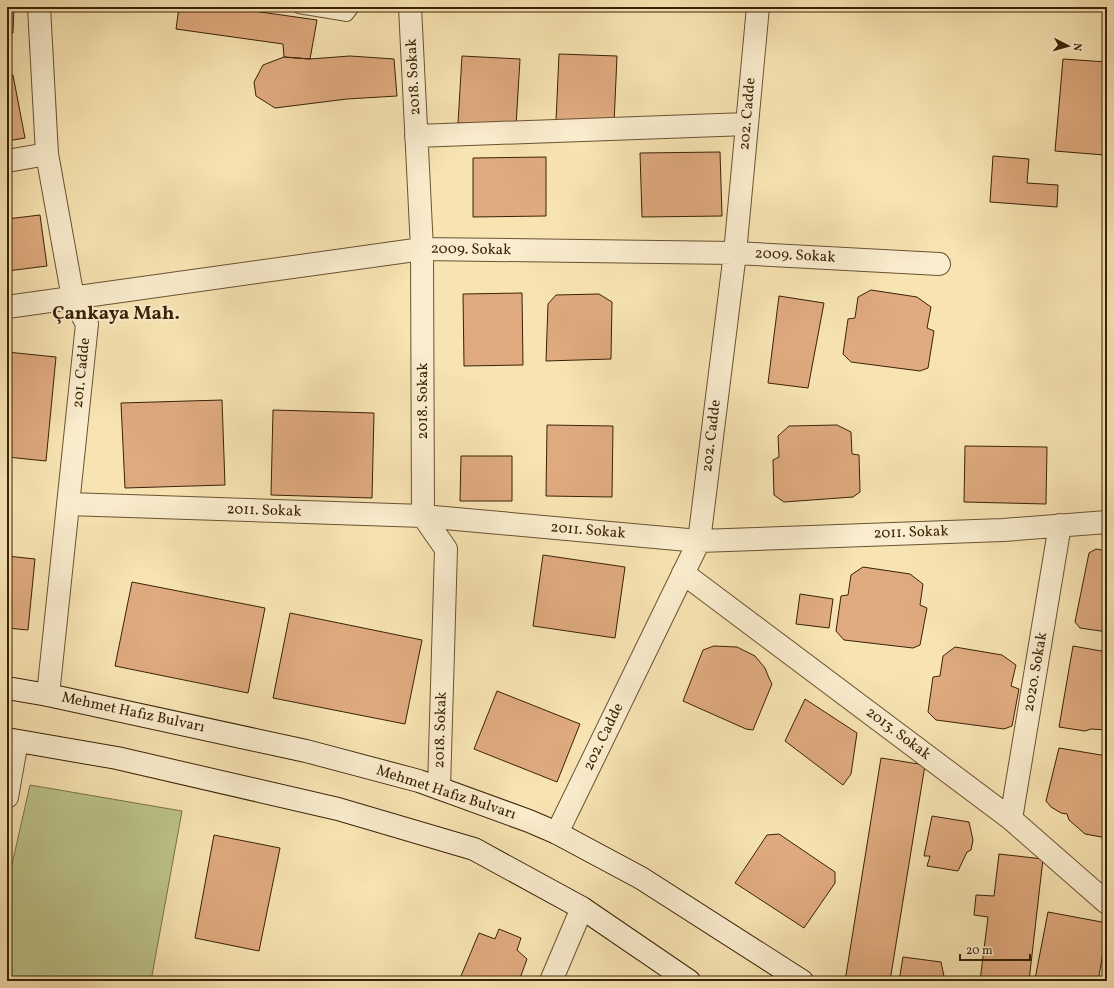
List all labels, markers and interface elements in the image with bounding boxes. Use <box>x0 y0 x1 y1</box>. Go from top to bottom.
north arrow <box>1048 26 1088 66</box>
street label: 2018. Sokak <box>402 38 426 116</box>
text: N <box>1069 42 1084 52</box>
street label: 202. Cadde <box>734 77 762 151</box>
street label: 2009. Sokak <box>431 239 511 261</box>
street label: 2009. Sokak <box>754 243 836 269</box>
district label: Çankaya Mah. <box>52 301 180 327</box>
street label: 201. Cadde <box>68 337 96 409</box>
street label: 2018. Sokak <box>413 363 434 439</box>
street label: 202. Cadde <box>697 399 727 473</box>
street label: 2011. Sokak <box>226 499 302 523</box>
street label: 2011. Sokak <box>550 517 626 545</box>
street label: 2011. Sokak <box>873 521 949 545</box>
street label: 2020. Sokak <box>1019 631 1053 713</box>
street label: Mehmet Hafız Bulvarı <box>60 688 206 738</box>
street label: 2018. Sokak <box>429 691 453 769</box>
street label: 202. Cadde <box>579 700 629 774</box>
street label: 2013. Sokak <box>861 702 935 766</box>
street label: Mehmet Hafız Bulvarı <box>373 760 519 826</box>
scale bar <box>960 936 1030 962</box>
text: 20 m <box>966 943 993 959</box>

